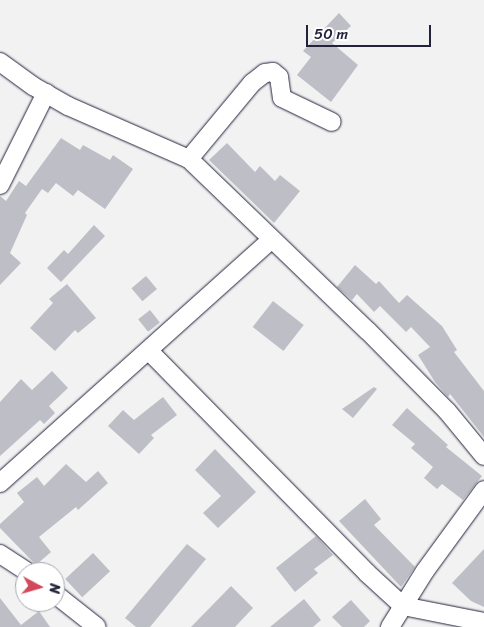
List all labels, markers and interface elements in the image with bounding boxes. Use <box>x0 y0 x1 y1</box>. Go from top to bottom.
scale bar <box>309 15 434 47</box>
text: 50 m <box>314 21 348 47</box>
north arrow <box>15 562 65 612</box>
text: N <box>41 582 67 595</box>

